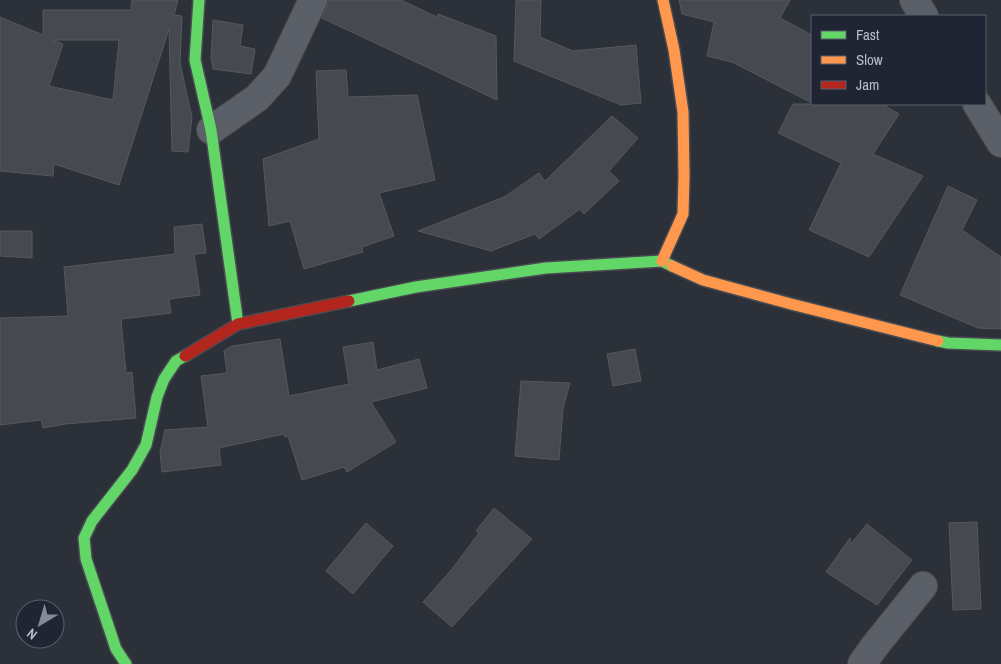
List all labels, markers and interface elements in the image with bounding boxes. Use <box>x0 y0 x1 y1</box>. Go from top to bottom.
legend <box>811 15 986 105</box>
text: Fast <box>856 24 880 45</box>
text: Slow <box>856 49 883 70</box>
text: Jam <box>856 74 879 95</box>
north arrow <box>15 599 65 649</box>
text: N <box>23 625 41 644</box>

